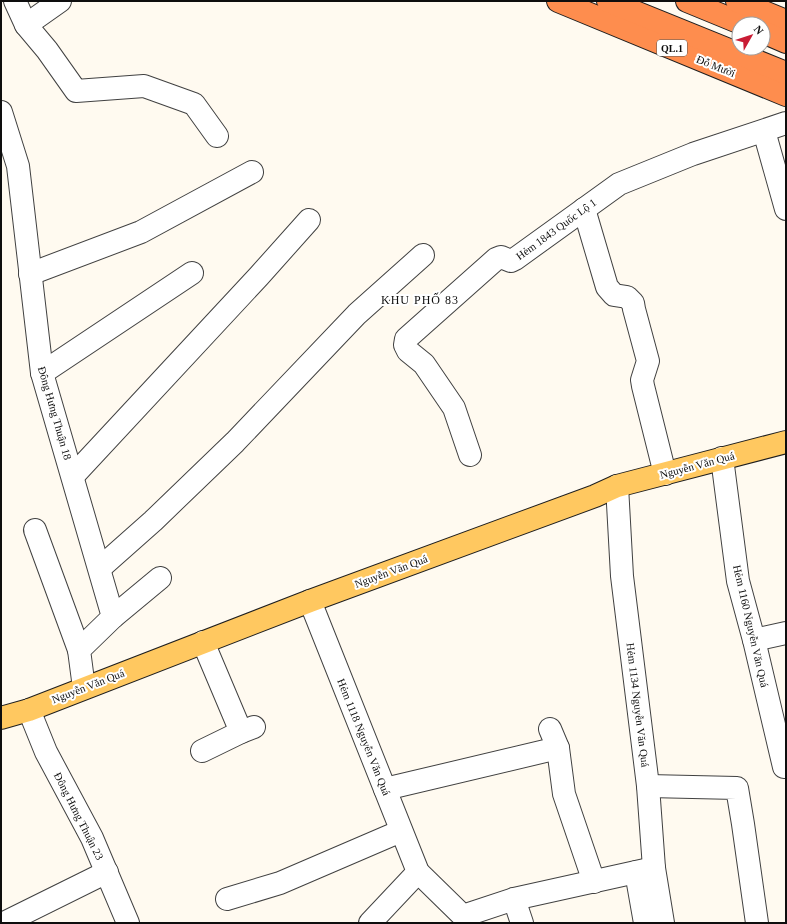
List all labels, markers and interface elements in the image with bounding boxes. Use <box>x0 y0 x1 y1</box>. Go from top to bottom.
north arrow <box>731 16 771 56</box>
text: N <box>752 23 766 37</box>
road number: QL.1 <box>657 40 687 56</box>
street label: Đỗ Mười <box>695 53 737 79</box>
street label: Hẻm 1843 Quốc Lộ 1 <box>514 196 598 262</box>
district label: KHU PHỐ 83 <box>381 292 459 307</box>
street label: Đông Hưng Thuận 18 <box>36 365 74 462</box>
street label: Nguyễn Văn Quá <box>658 449 736 481</box>
street label: Nguyễn Văn Quá <box>353 552 429 590</box>
street label: Hẻm 1160 Nguyễn Văn Quá <box>731 564 771 688</box>
street label: Hẻm 1134 Nguyễn Văn Quá <box>624 642 652 768</box>
street label: Nguyễn Văn Quá <box>50 667 126 705</box>
street label: Hẻm 1118 Nguyễn Văn Quá <box>335 677 393 797</box>
street label: Đông Hưng Thuận 23 <box>52 770 106 862</box>

